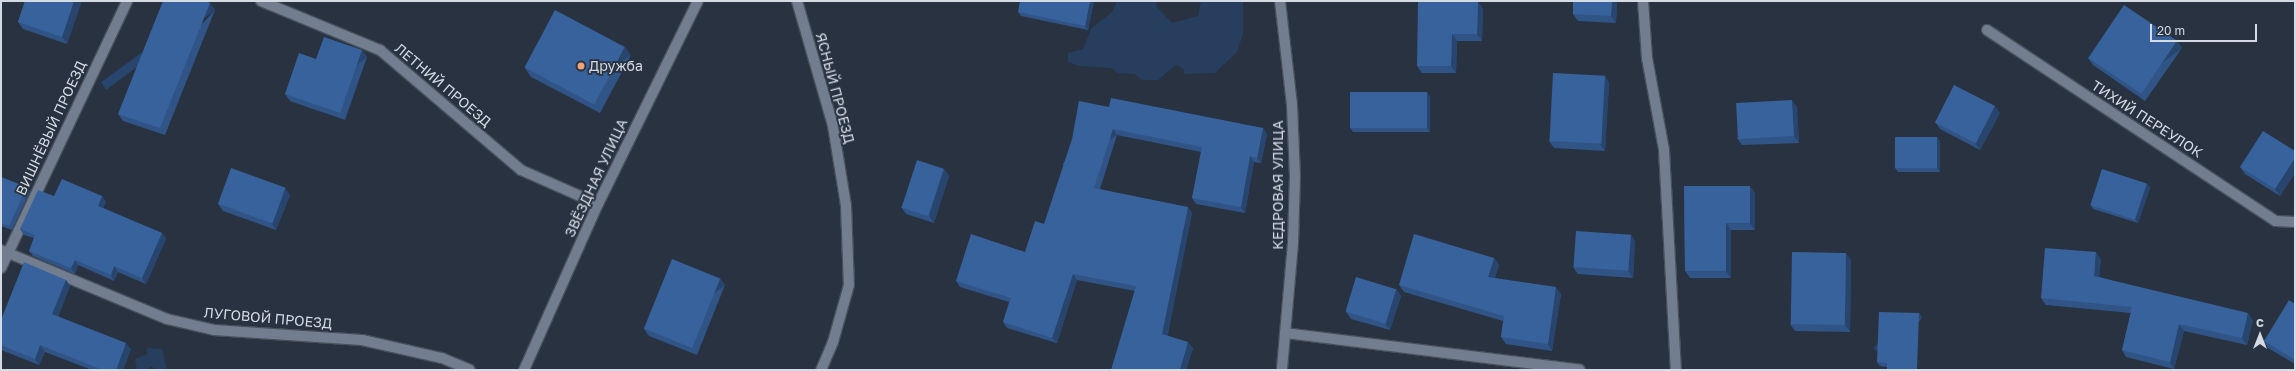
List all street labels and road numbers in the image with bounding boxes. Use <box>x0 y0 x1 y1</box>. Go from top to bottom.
street label: ЯСНЫЙ ПРОЕЗД <box>812 31 858 145</box>
street label: ЛЕТНИЙ ПРОЕЗД <box>391 40 495 130</box>
street label: ВИШНЁВЫЙ ПРОЕЗД <box>12 58 90 198</box>
street label: ТИХИЙ ПЕРЕУЛОК <box>2088 77 2206 161</box>
street label: ЗВЁЗДНАЯ УЛИЦА <box>561 116 631 240</box>
street label: КЕДРОВАЯ УЛИЦА <box>1270 120 1286 250</box>
street label: ЛУГОВОЙ ПРОЕЗД <box>203 304 333 332</box>

